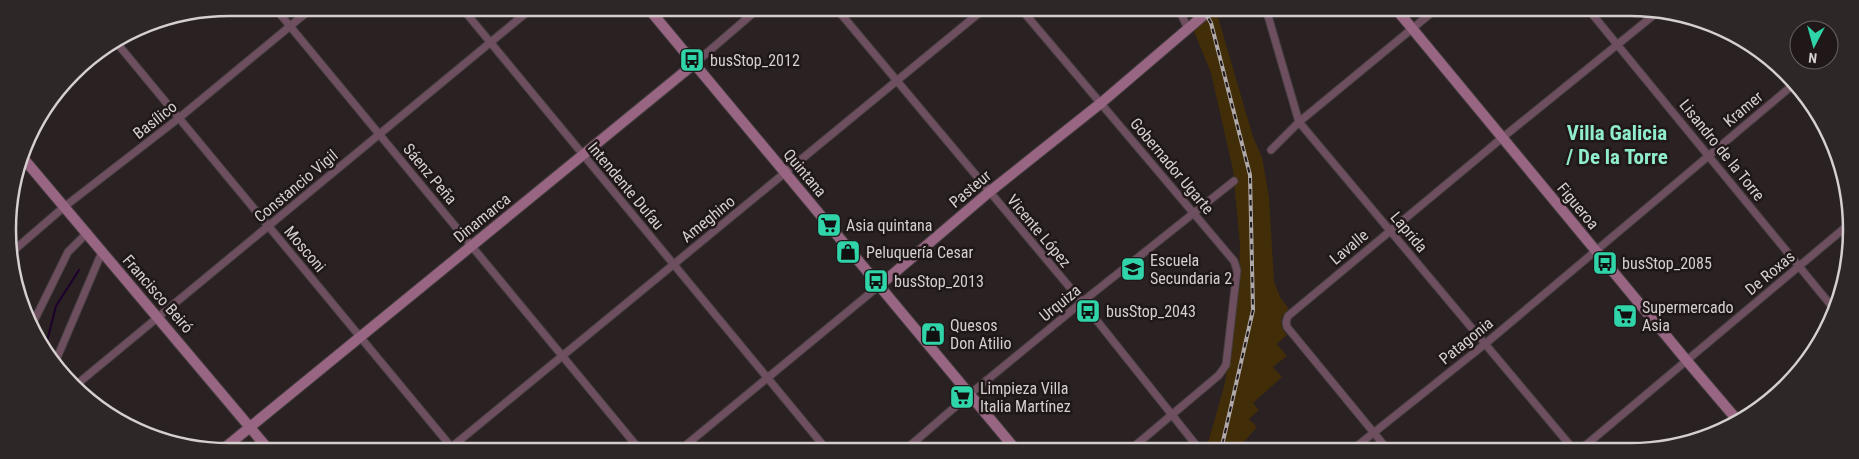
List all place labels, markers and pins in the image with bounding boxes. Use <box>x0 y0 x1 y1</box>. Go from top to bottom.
bus stop icon: busStop_2012 <box>679 47 705 73</box>
place label: busStop_2012 <box>710 51 800 70</box>
supermarket icon: Asia quintana <box>816 212 842 238</box>
place label: Asia quintana <box>846 216 933 235</box>
shop icon: Peluquería Cesar <box>835 239 861 265</box>
place label: Peluquería Cesar <box>866 243 973 262</box>
bus stop icon: busStop_2085 <box>1592 250 1618 276</box>
place label: Escuela Secundaria 2 <box>1150 251 1232 288</box>
place label: busStop_2085 <box>1622 254 1712 273</box>
school or university icon: Escuela Secundaria 2 <box>1120 256 1146 282</box>
bus stop icon: busStop_2013 <box>863 268 889 294</box>
place label: busStop_2013 <box>894 272 984 291</box>
bus stop icon: busStop_2043 <box>1075 298 1101 324</box>
place label: Supermercado Asia <box>1642 298 1734 335</box>
place label: busStop_2043 <box>1106 302 1196 321</box>
supermarket icon: Supermercado Asia <box>1612 303 1638 329</box>
place label: Quesos Don Atilio <box>950 316 1011 353</box>
shop icon: Quesos Don Atilio <box>920 321 946 347</box>
place label: Limpieza Villa Italia Martínez <box>980 379 1071 416</box>
supermarket icon: Limpieza Villa Italia Martínez <box>949 384 975 410</box>

